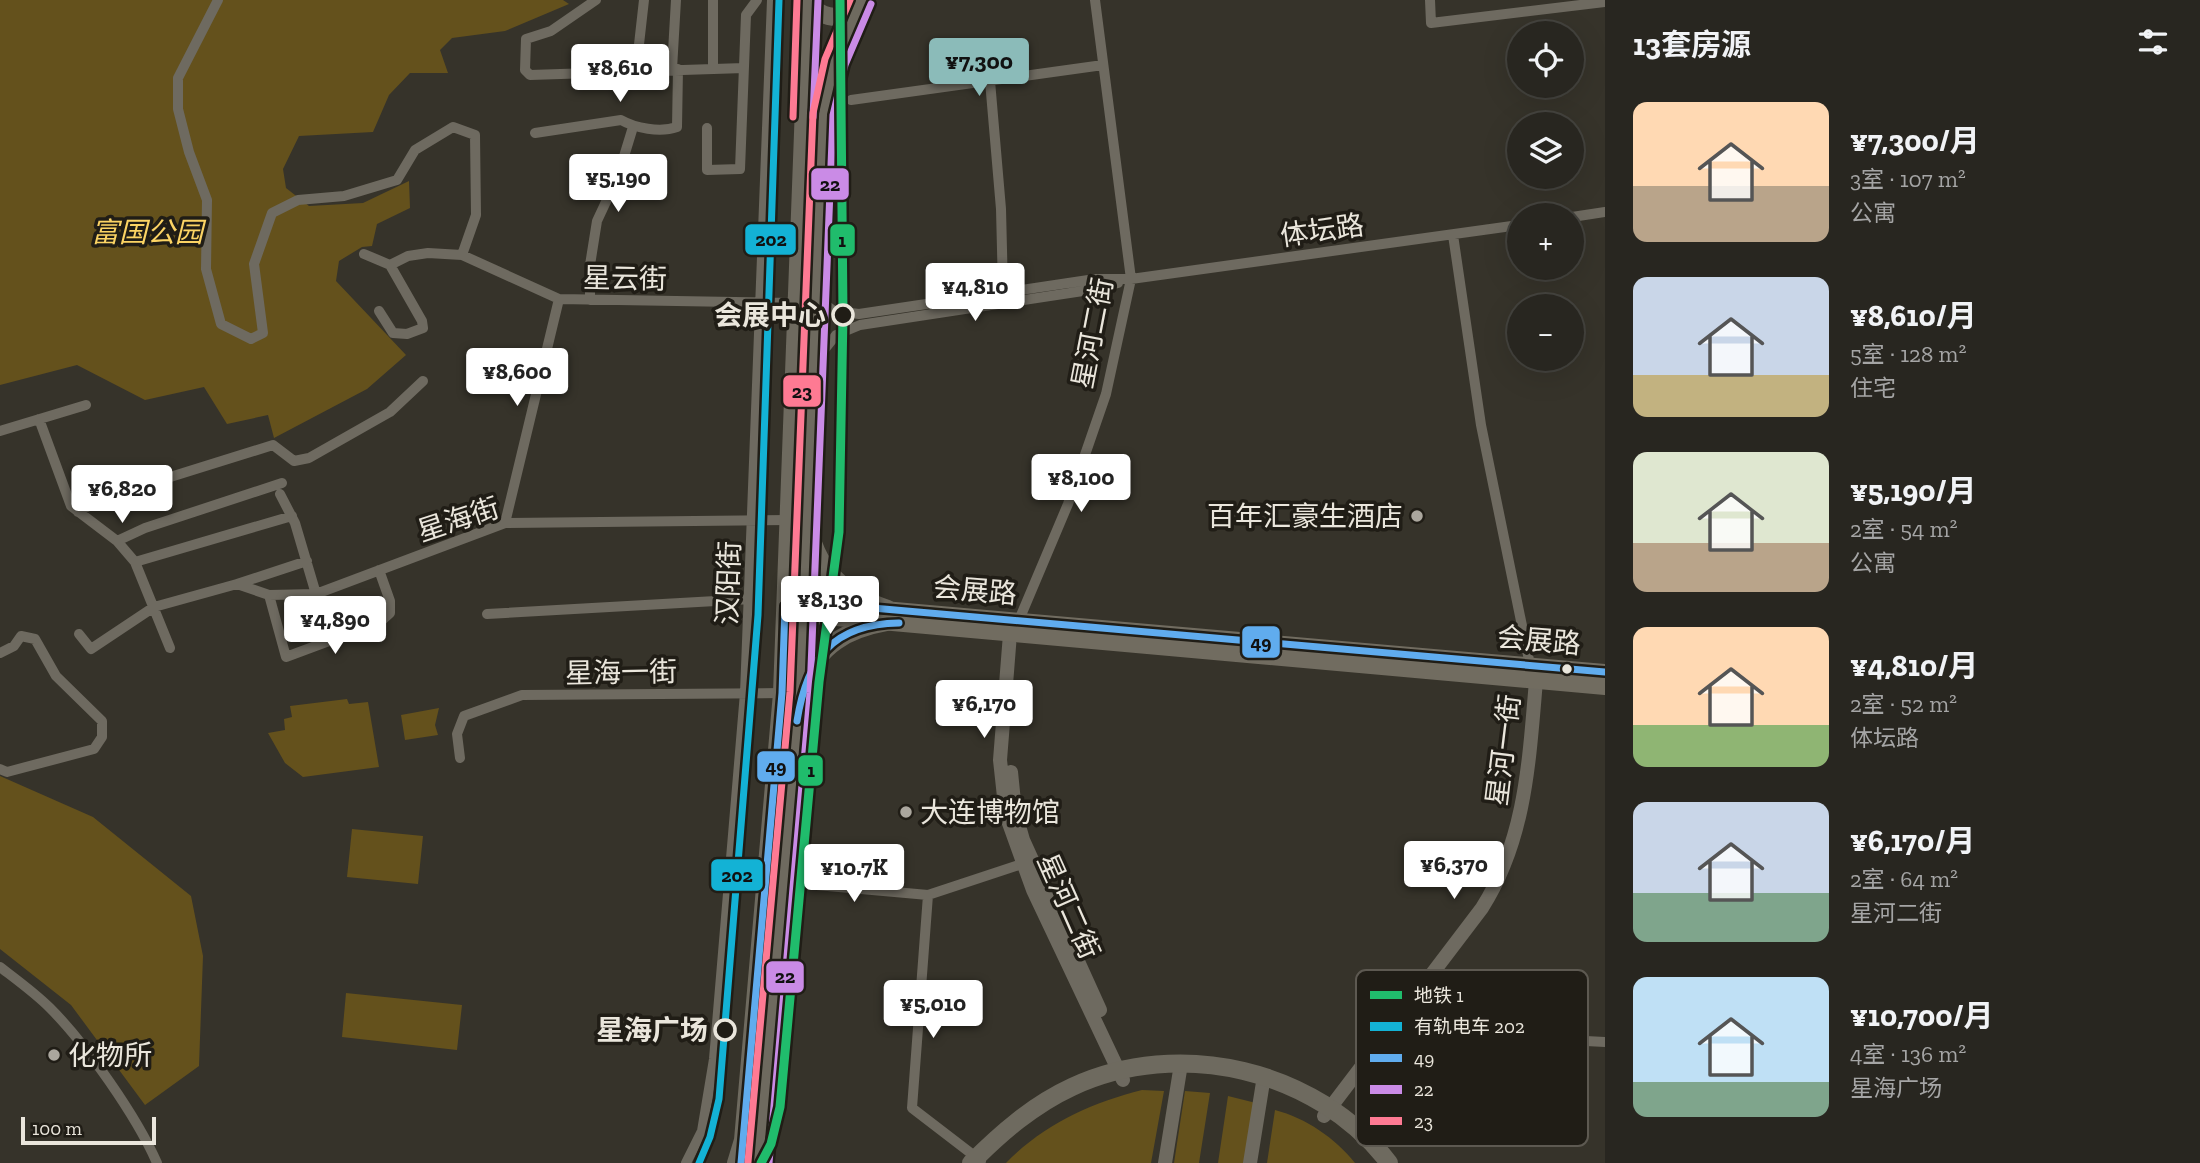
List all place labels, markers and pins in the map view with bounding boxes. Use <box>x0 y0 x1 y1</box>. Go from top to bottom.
pin: ¥7,300 <box>922 38 1036 98</box>
pin: ¥8,610 <box>563 44 677 104</box>
pin: ¥5,190 <box>561 154 675 214</box>
pin: ¥4,810 <box>918 264 1032 323</box>
place label: 会展中心 <box>714 299 826 332</box>
marker: 会展中心 <box>832 304 854 326</box>
pin: ¥8,600 <box>460 348 574 408</box>
pin: ¥8,100 <box>1024 454 1138 514</box>
pin: ¥6,820 <box>65 466 179 525</box>
place label: 百年汇豪生酒店 <box>1207 500 1403 533</box>
marker: 百年汇豪生酒店 <box>1409 508 1425 524</box>
pin: ¥8,130 <box>773 576 887 636</box>
pin: ¥4,890 <box>278 596 392 656</box>
unlabelled marker <box>1560 662 1574 676</box>
pin: ¥6,170 <box>927 680 1041 740</box>
place label: 大连博物馆 <box>920 796 1060 829</box>
marker: 大连博物馆 <box>898 804 914 820</box>
pin: ¥6,370 <box>1397 842 1511 901</box>
pin: ¥10.7K <box>797 844 911 904</box>
pin: ¥5,010 <box>876 981 990 1040</box>
place label: 星海广场 <box>596 1014 708 1047</box>
marker: 星海广场 <box>714 1019 736 1041</box>
place label: 化物所 <box>68 1039 152 1072</box>
marker: 化物所 <box>46 1047 62 1063</box>

